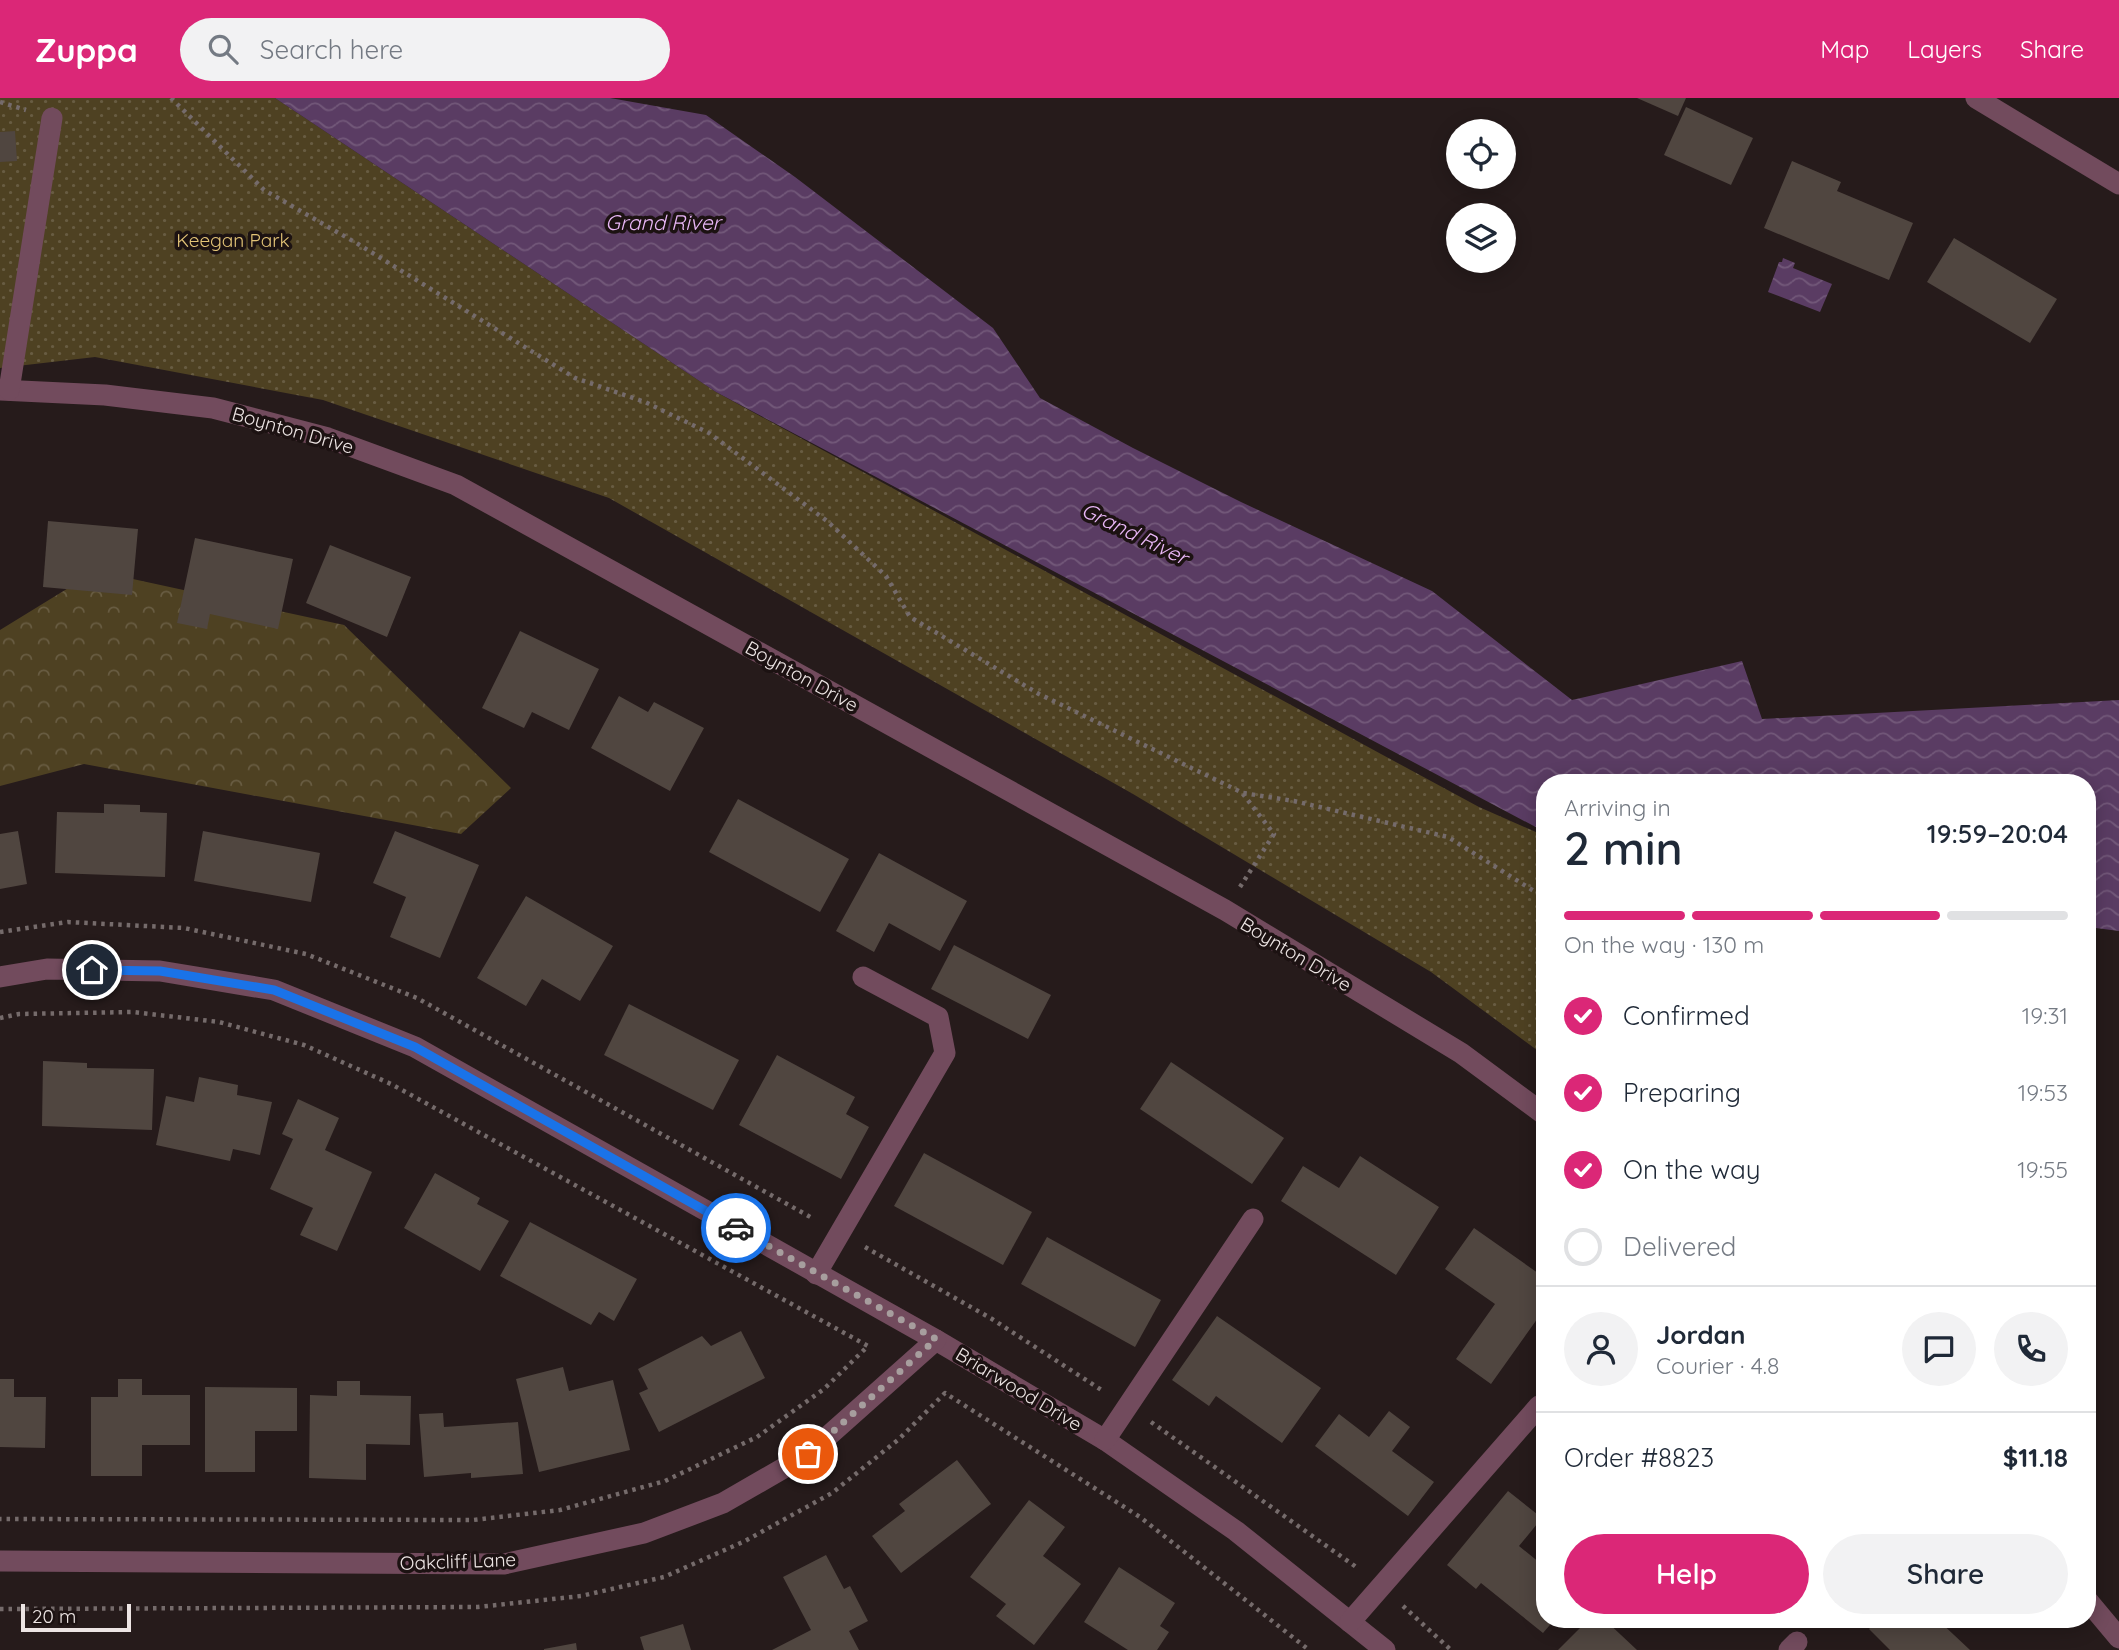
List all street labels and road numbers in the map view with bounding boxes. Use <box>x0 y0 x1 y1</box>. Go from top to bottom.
street label: Boynton Drive <box>229 401 357 459</box>
street label: Boynton Drive <box>741 635 863 717</box>
street label: Boynton Drive <box>1236 911 1356 997</box>
street label: Briarwood Drive <box>951 1342 1087 1436</box>
street label: Oakcliff Lane <box>399 1547 517 1575</box>

